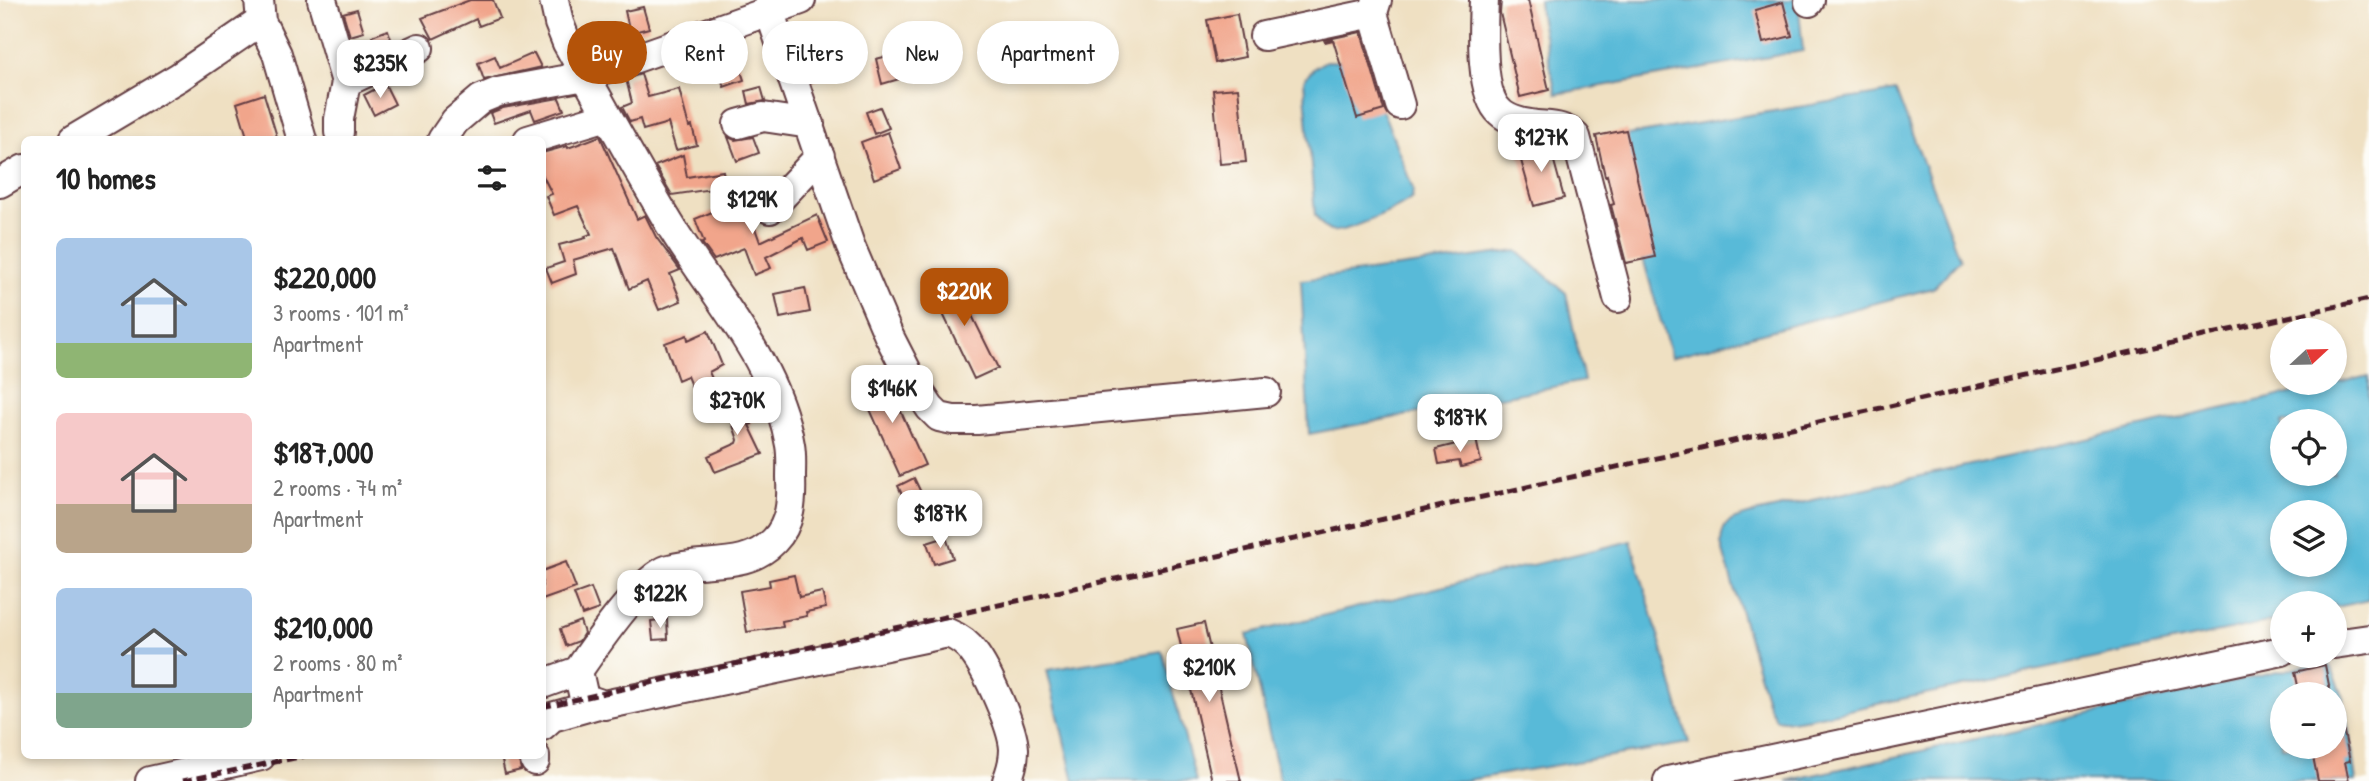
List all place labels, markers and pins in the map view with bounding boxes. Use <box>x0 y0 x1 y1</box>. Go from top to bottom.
pin: $235K <box>331 41 429 100</box>
pin: $127K <box>1492 114 1590 174</box>
pin: $129K <box>703 176 801 236</box>
pin: $220K <box>915 268 1013 328</box>
pin: $146K <box>843 366 941 425</box>
pin: $270K <box>688 378 786 437</box>
pin: $187K <box>1411 394 1509 454</box>
pin: $187K <box>891 490 989 550</box>
pin: $122K <box>611 570 709 630</box>
pin: $210K <box>1160 644 1258 704</box>

